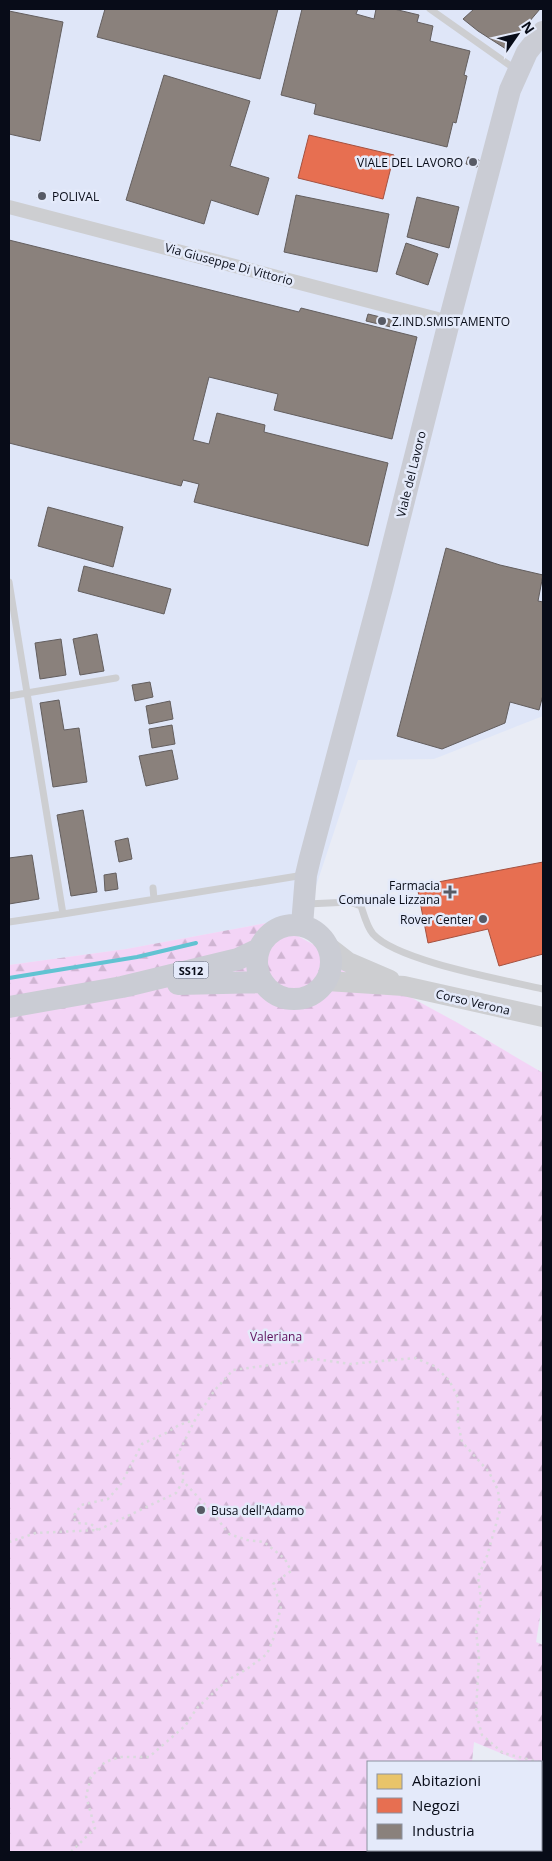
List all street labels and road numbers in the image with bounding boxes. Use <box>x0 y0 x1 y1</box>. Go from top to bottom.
street label: Via Giuseppe Di Vittorio <box>163 239 295 289</box>
street label: Viale del Lavoro <box>392 429 430 519</box>
road number: SS12 <box>174 962 208 978</box>
street label: Corso Verona <box>434 985 512 1019</box>

